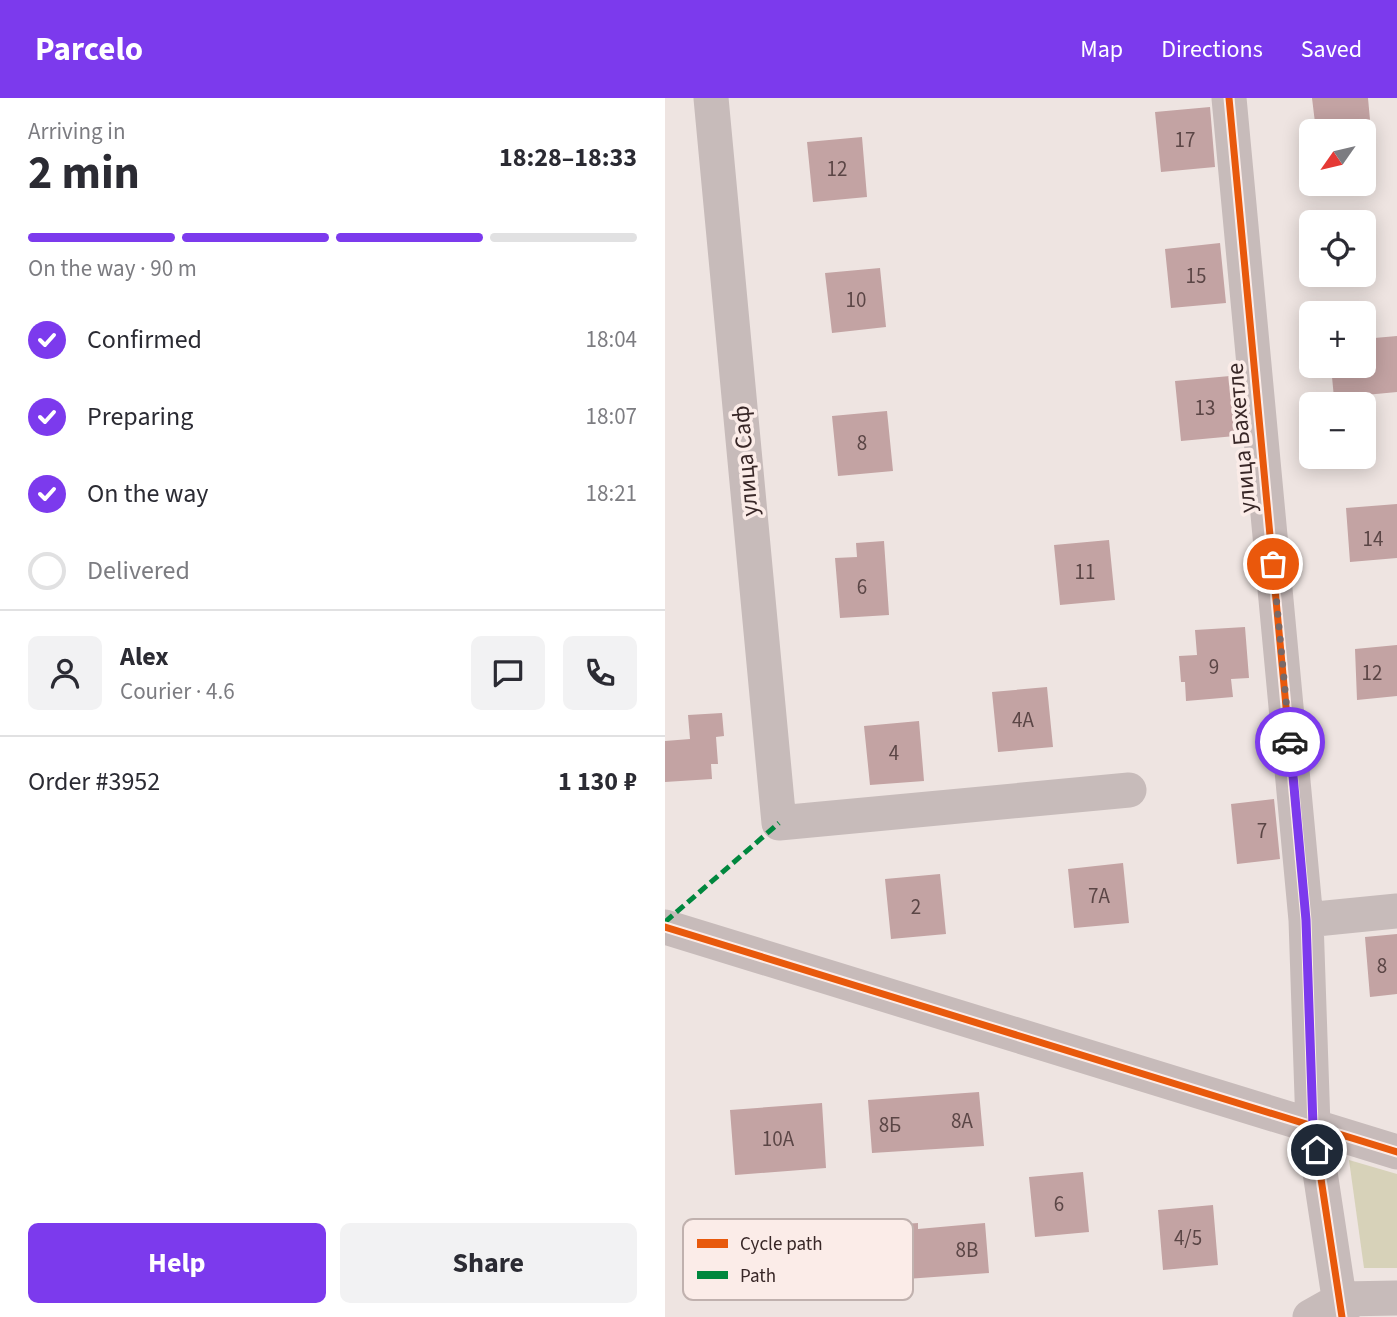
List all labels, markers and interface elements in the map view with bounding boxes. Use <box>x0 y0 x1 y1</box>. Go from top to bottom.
text: Parcelo <box>35 26 143 73</box>
text: Map <box>1080 32 1123 67</box>
text: Directions <box>1161 32 1263 67</box>
text: Saved <box>1301 32 1362 67</box>
text: Arriving in <box>28 115 126 148</box>
north arrow <box>1299 119 1375 196</box>
map controls <box>1299 119 1376 469</box>
house number: 17 <box>1175 125 1195 155</box>
text: 18:28–18:33 <box>499 139 637 176</box>
text: 2 min <box>28 141 140 206</box>
house number: 12 <box>827 154 847 184</box>
button: locate <box>1299 210 1376 287</box>
text: On the way · 90 m <box>28 252 197 285</box>
house number: 15 <box>1186 261 1206 291</box>
house number: 10 <box>846 285 866 315</box>
button: + <box>1299 301 1376 378</box>
icon: check <box>28 321 66 359</box>
text: Confirmed <box>87 321 202 358</box>
text: 18:04 <box>586 323 637 356</box>
street label: улица Бахетле <box>1218 362 1265 514</box>
button: − <box>1299 392 1376 469</box>
house number: 13 <box>1195 393 1215 423</box>
icon: check <box>28 398 66 436</box>
text: Preparing <box>87 398 193 435</box>
text: 18:07 <box>586 400 637 433</box>
street label: улица Саф <box>723 404 768 518</box>
house number: 8 <box>857 428 867 458</box>
icon: check <box>28 475 66 513</box>
text: On the way <box>87 475 208 512</box>
text: 18:21 <box>586 477 637 510</box>
house number: 14 <box>1363 524 1383 554</box>
pin <box>1243 534 1303 594</box>
icon: bag <box>1254 545 1292 583</box>
text: Delivered <box>87 552 190 589</box>
house number: 11 <box>1075 557 1095 587</box>
house number: 6 <box>857 572 867 602</box>
button: person <box>28 636 102 710</box>
button: chat <box>471 636 545 710</box>
button: phone <box>563 636 637 710</box>
text: Alex <box>120 638 169 675</box>
house number: 9 <box>1209 652 1219 682</box>
house number: 12 <box>1362 658 1382 688</box>
text: Courier · 4.6 <box>120 675 235 708</box>
house number: 4А <box>1012 705 1034 735</box>
courier <box>1255 707 1325 777</box>
icon: car <box>1271 723 1309 761</box>
house number: 4 <box>889 738 899 768</box>
text: Order #3952 <box>28 763 160 800</box>
text: 1 130 ₽ <box>558 763 637 800</box>
house number: 7 <box>1257 816 1267 846</box>
house number: 7А <box>1088 881 1110 911</box>
house number: 2 <box>911 892 921 922</box>
house number: 8 <box>1377 951 1387 981</box>
house number: 8А <box>951 1106 973 1136</box>
house number: 8Б <box>879 1110 901 1140</box>
pin <box>1287 1120 1347 1180</box>
house number: 10А <box>762 1124 795 1154</box>
icon: home <box>1298 1131 1336 1169</box>
house number: 6 <box>1054 1189 1064 1219</box>
legend <box>683 1219 913 1300</box>
button: Help <box>28 1223 326 1303</box>
button: Share <box>340 1223 637 1303</box>
house number: 4/5 <box>1174 1223 1202 1253</box>
text: Cycle path <box>740 1231 822 1258</box>
house number: 8В <box>956 1235 978 1265</box>
text: Path <box>740 1263 776 1290</box>

